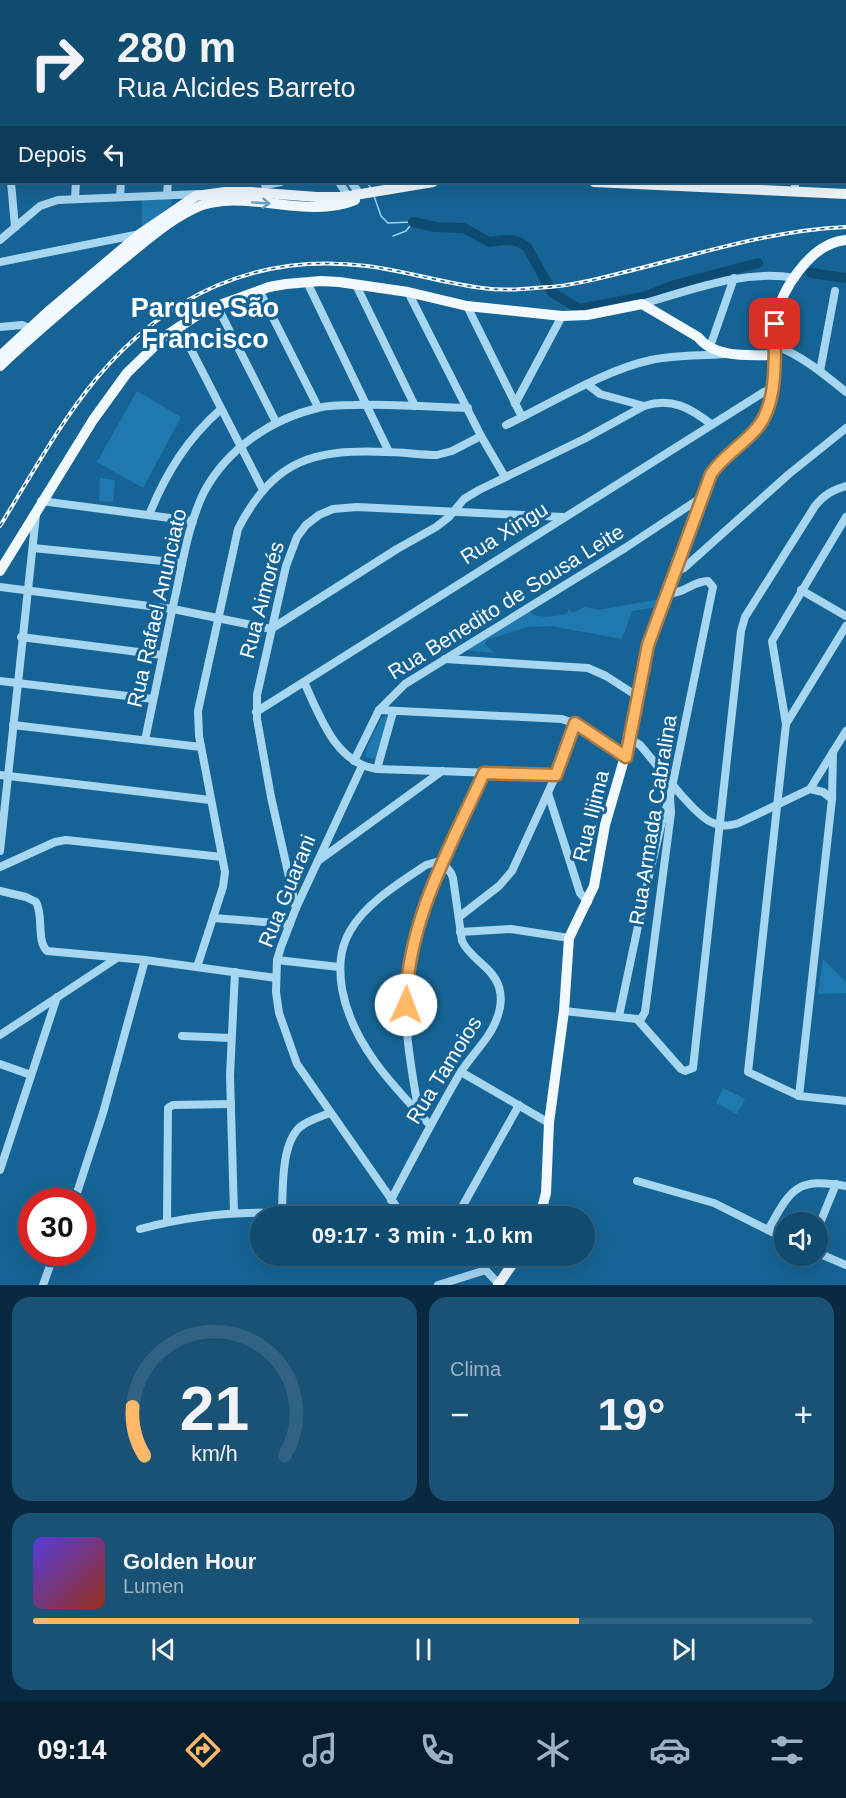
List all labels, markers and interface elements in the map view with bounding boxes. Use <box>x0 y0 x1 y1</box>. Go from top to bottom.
icon: right <box>18 24 96 102</box>
text: 280 m <box>117 24 236 71</box>
text: Rua Alcides Barreto <box>117 73 356 103</box>
icon: left <box>98 138 131 171</box>
text: Depois <box>18 142 86 167</box>
one-way arrow <box>251 197 271 208</box>
district label: Parque São Francisco <box>131 293 279 354</box>
pin <box>749 298 800 349</box>
icon: arrive <box>758 307 791 340</box>
street label: Rua Xingu <box>456 497 551 568</box>
street label: Rua Rafael Anunciato <box>122 506 191 709</box>
street label: Rua Benedito de Sousa Leite <box>384 519 628 684</box>
street label: Rua Aimorés <box>235 539 288 661</box>
street label: Rua Armada Cabralina <box>625 713 681 927</box>
street label: Rua Iljima <box>568 767 613 864</box>
street label: Rua Guarani <box>254 831 320 950</box>
position arrow <box>374 973 438 1037</box>
street label: Rua Tamoios <box>401 1012 486 1128</box>
speed limit sign: 30 <box>18 1188 96 1266</box>
map controls <box>774 1212 828 1266</box>
button: sound <box>774 1212 828 1266</box>
text: 09:17 · 3 min · 1.0 km <box>312 1223 533 1248</box>
text: Clima <box>450 1358 501 1380</box>
text: 21 <box>180 1374 249 1443</box>
text: 19° <box>597 1389 666 1440</box>
text: − <box>450 1396 469 1433</box>
text: + <box>794 1396 813 1433</box>
text: km/h <box>191 1442 238 1466</box>
text: Golden Hour <box>123 1549 256 1574</box>
text: Lumen <box>123 1575 184 1597</box>
icon: previous <box>147 1633 180 1666</box>
icon: pause <box>407 1633 440 1666</box>
icon: next <box>667 1633 700 1666</box>
icon: directions <box>182 1729 224 1771</box>
icon: music <box>299 1729 341 1771</box>
icon: phone <box>416 1729 458 1771</box>
icon: climate <box>532 1729 574 1771</box>
icon: car <box>649 1729 691 1771</box>
icon: filters <box>766 1729 808 1771</box>
text: 09:14 <box>37 1735 107 1765</box>

